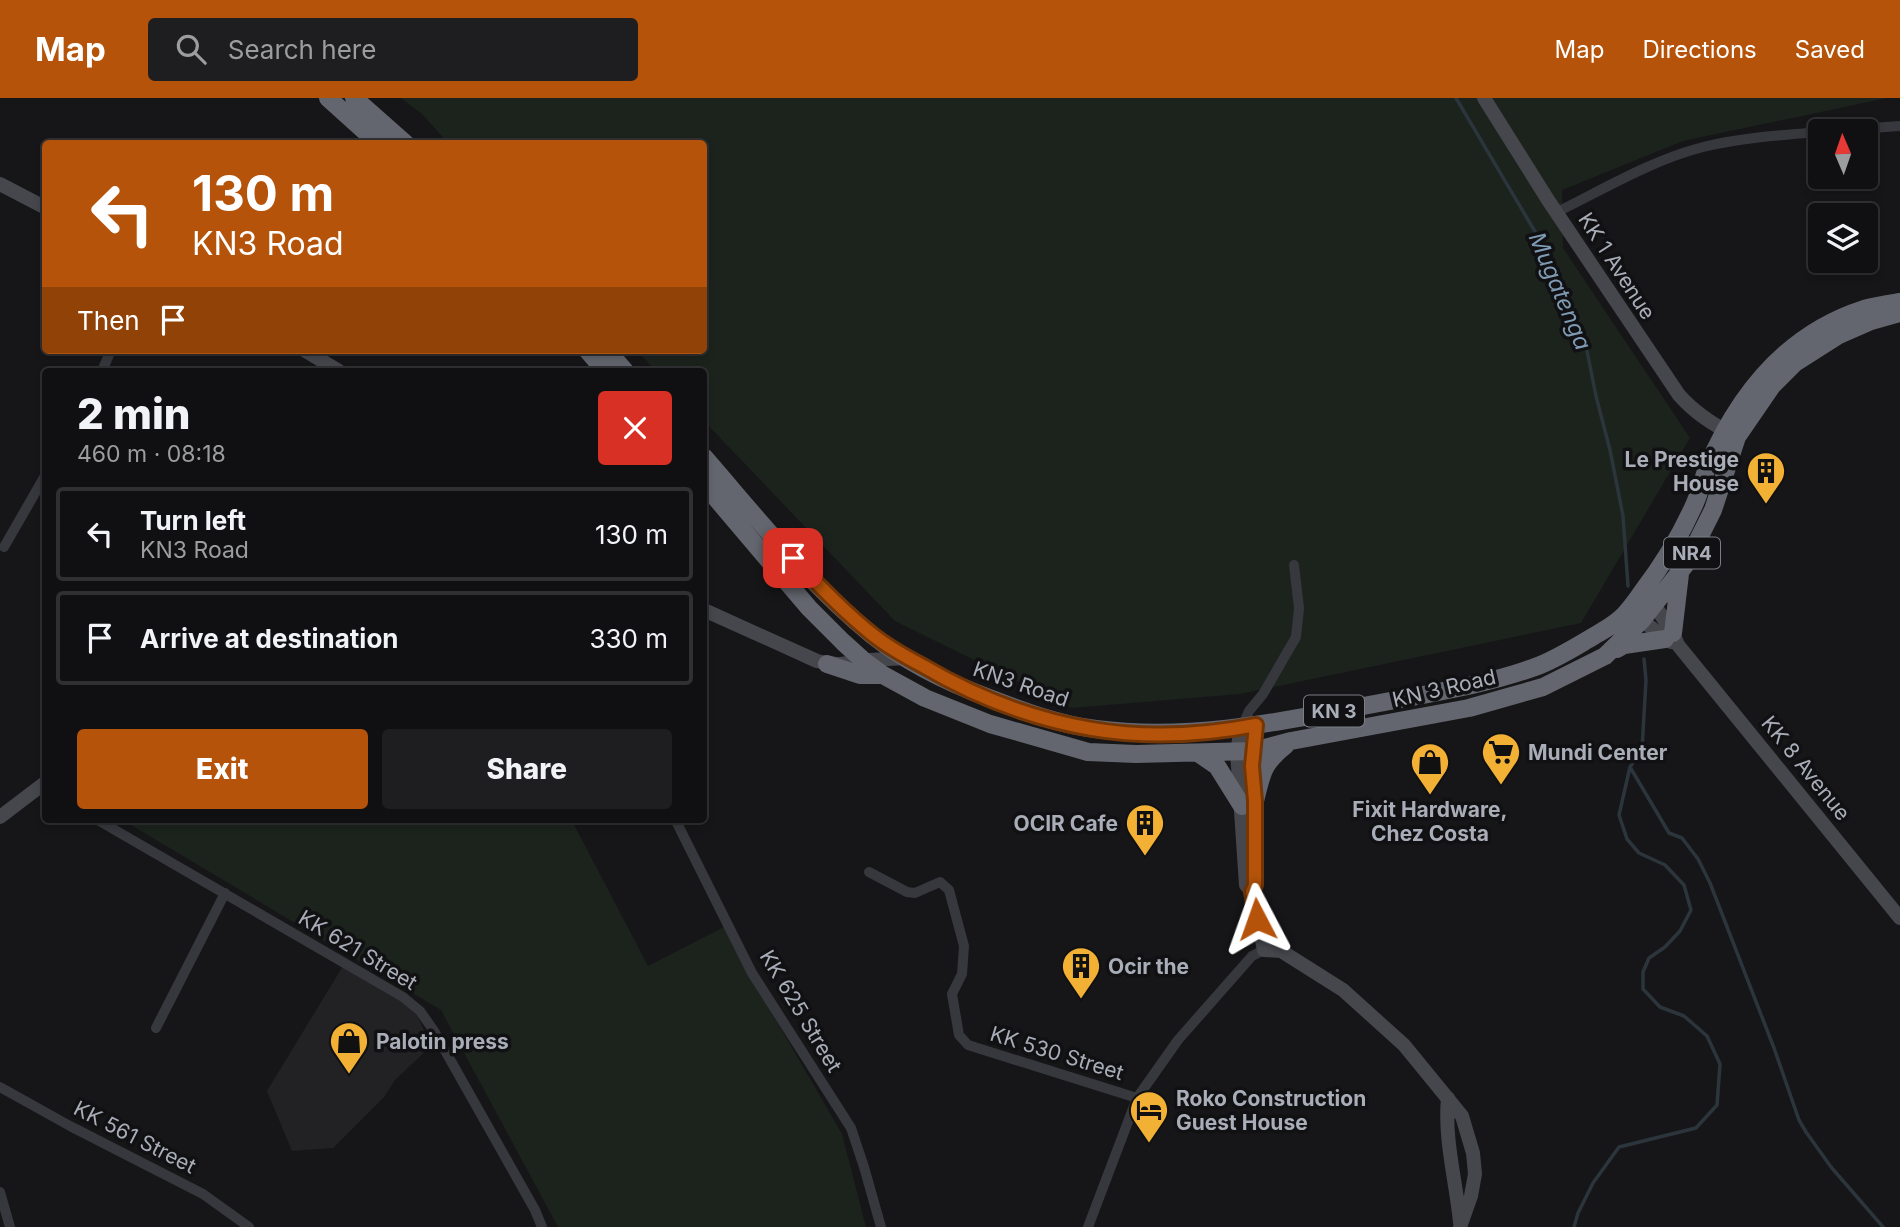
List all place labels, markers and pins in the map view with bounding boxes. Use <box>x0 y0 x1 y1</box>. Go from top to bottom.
place label: Le Prestige House <box>1625 447 1739 496</box>
building icon: Le Prestige House <box>1745 450 1787 505</box>
pin <box>763 528 823 588</box>
supermarket icon: Mundi Center <box>1480 731 1522 786</box>
place label: Mundi Center <box>1528 740 1668 765</box>
shop icon: Fixit Hardware, Chez Costa <box>1409 741 1451 796</box>
place label: Fixit Hardware, Chez Costa <box>1352 797 1508 846</box>
building icon: OCIR Cafe <box>1124 802 1166 857</box>
place label: OCIR Cafe <box>1013 811 1118 836</box>
building icon: Ocir the <box>1060 945 1102 1000</box>
place label: Ocir the <box>1108 954 1189 979</box>
shop icon: Palotin press <box>328 1020 370 1075</box>
place label: Palotin press <box>376 1029 509 1054</box>
place label: Roko Construction Guest House <box>1176 1086 1366 1135</box>
hotel icon: Roko Construction Guest House <box>1128 1089 1170 1144</box>

